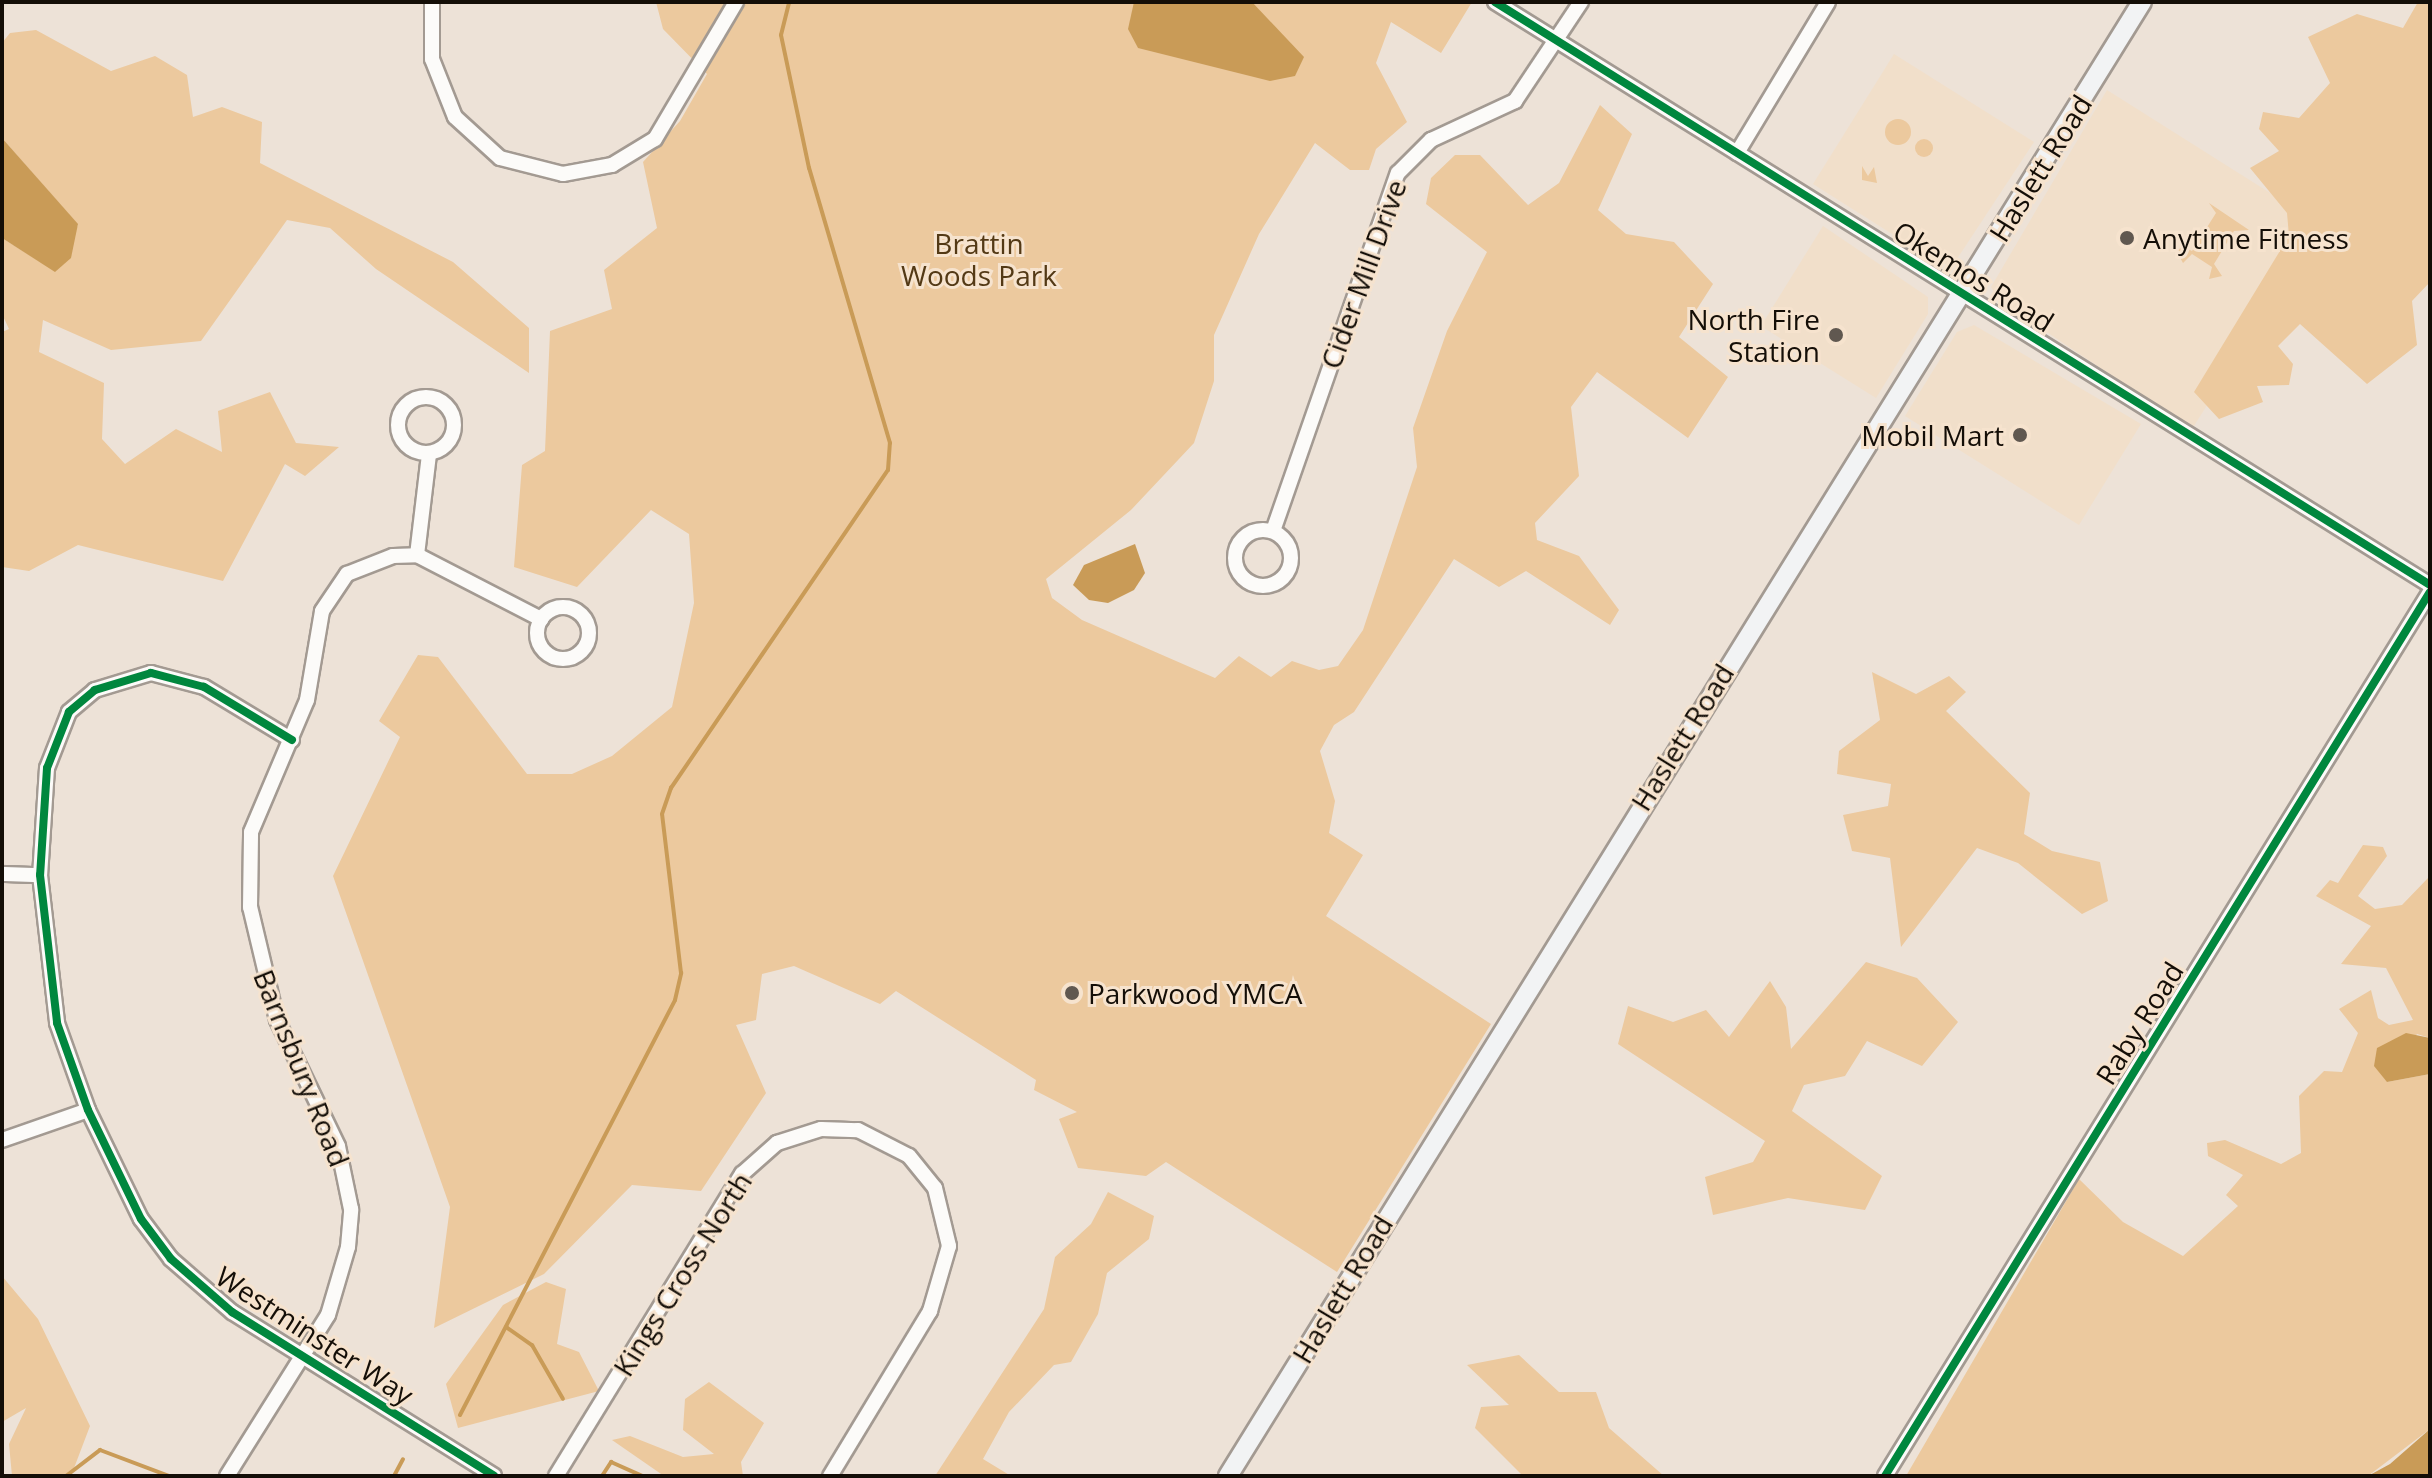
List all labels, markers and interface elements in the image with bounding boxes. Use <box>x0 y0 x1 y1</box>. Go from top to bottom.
street label: Haslett Road <box>1982 89 2098 247</box>
street label: Cider Mill Drive <box>1313 175 1413 373</box>
street label: Okemos Road <box>1888 213 2060 339</box>
place label: Anytime Fitness <box>2143 221 2349 255</box>
park label: Brattin Woods Park <box>901 226 1057 292</box>
marker: Anytime Fitness <box>2118 229 2136 247</box>
place label: North Fire Station <box>1688 302 1820 368</box>
marker: North Fire Station <box>1827 326 1845 344</box>
place label: Mobil Mart <box>1861 418 2004 452</box>
marker: Mobil Mart <box>2011 426 2029 444</box>
street label: Haslett Road <box>1624 658 1740 816</box>
street label: Raby Road <box>2088 956 2190 1090</box>
street label: Barnsbury Road <box>247 965 357 1171</box>
place label: Parkwood YMCA <box>1088 976 1303 1010</box>
marker: Parkwood YMCA <box>1063 984 1081 1002</box>
street label: Kings Cross North <box>606 1166 758 1382</box>
street label: Haslett Road <box>1285 1209 1399 1369</box>
street label: Westminster Way <box>210 1259 420 1411</box>

